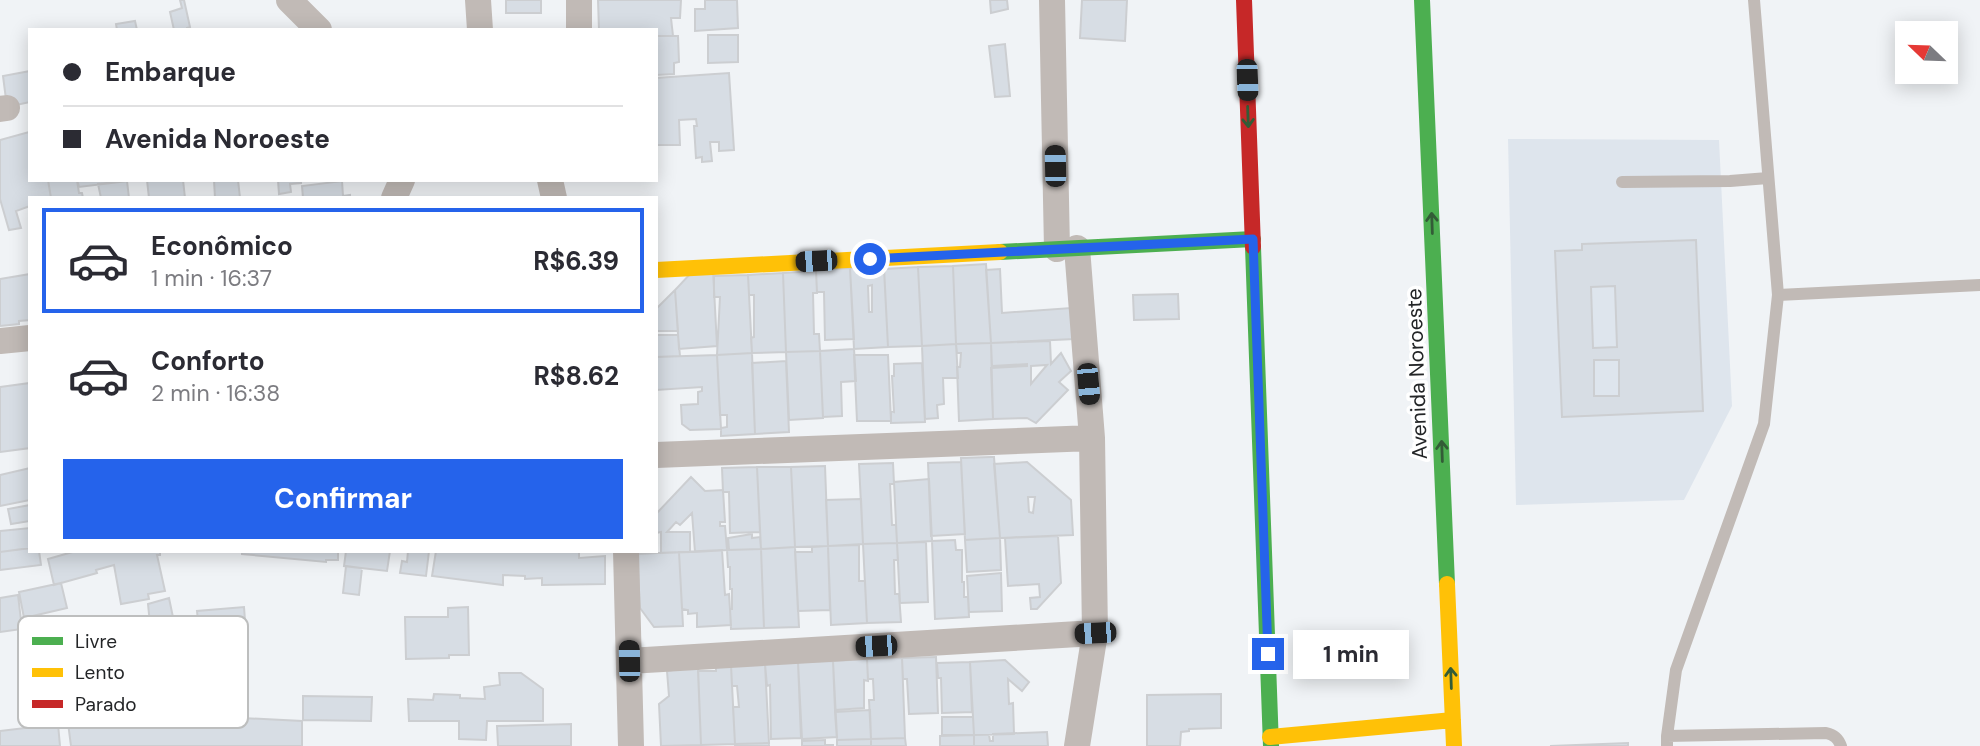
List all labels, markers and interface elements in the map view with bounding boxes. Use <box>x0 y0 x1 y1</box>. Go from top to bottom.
north arrow <box>1895 21 1958 84</box>
map controls <box>1895 21 1958 84</box>
text: Embarque <box>105 55 236 89</box>
car <box>1236 59 1259 101</box>
one-way arrow <box>1242 105 1255 128</box>
text: Avenida Noroeste <box>105 122 330 156</box>
car <box>1045 145 1066 187</box>
one-way arrow <box>1425 212 1438 235</box>
icon: car <box>67 229 130 292</box>
text: Econômico <box>151 229 293 263</box>
route start <box>854 243 886 275</box>
text: R$6.39 <box>533 244 619 278</box>
car <box>795 249 838 273</box>
text: 1 min · 16:37 <box>151 263 272 293</box>
street label: Avenida Noroeste <box>1400 288 1434 460</box>
icon: car <box>67 344 130 407</box>
text: Conforto <box>151 344 265 378</box>
text: R$8.62 <box>533 359 619 393</box>
car <box>1076 362 1101 406</box>
text: 2 min · 16:38 <box>151 378 280 408</box>
one-way arrow <box>1435 439 1448 462</box>
button: Confirmar <box>63 459 623 539</box>
legend <box>18 616 248 728</box>
car <box>1074 621 1117 645</box>
text: Livre <box>75 629 117 654</box>
callout: 1 min <box>1292 630 1408 678</box>
car <box>855 634 898 658</box>
route end <box>1252 638 1284 670</box>
text: 1 min <box>1323 639 1379 669</box>
car <box>619 640 640 682</box>
text: Lento <box>75 660 125 685</box>
one-way arrow <box>1445 667 1458 690</box>
text: Parado <box>75 692 136 717</box>

